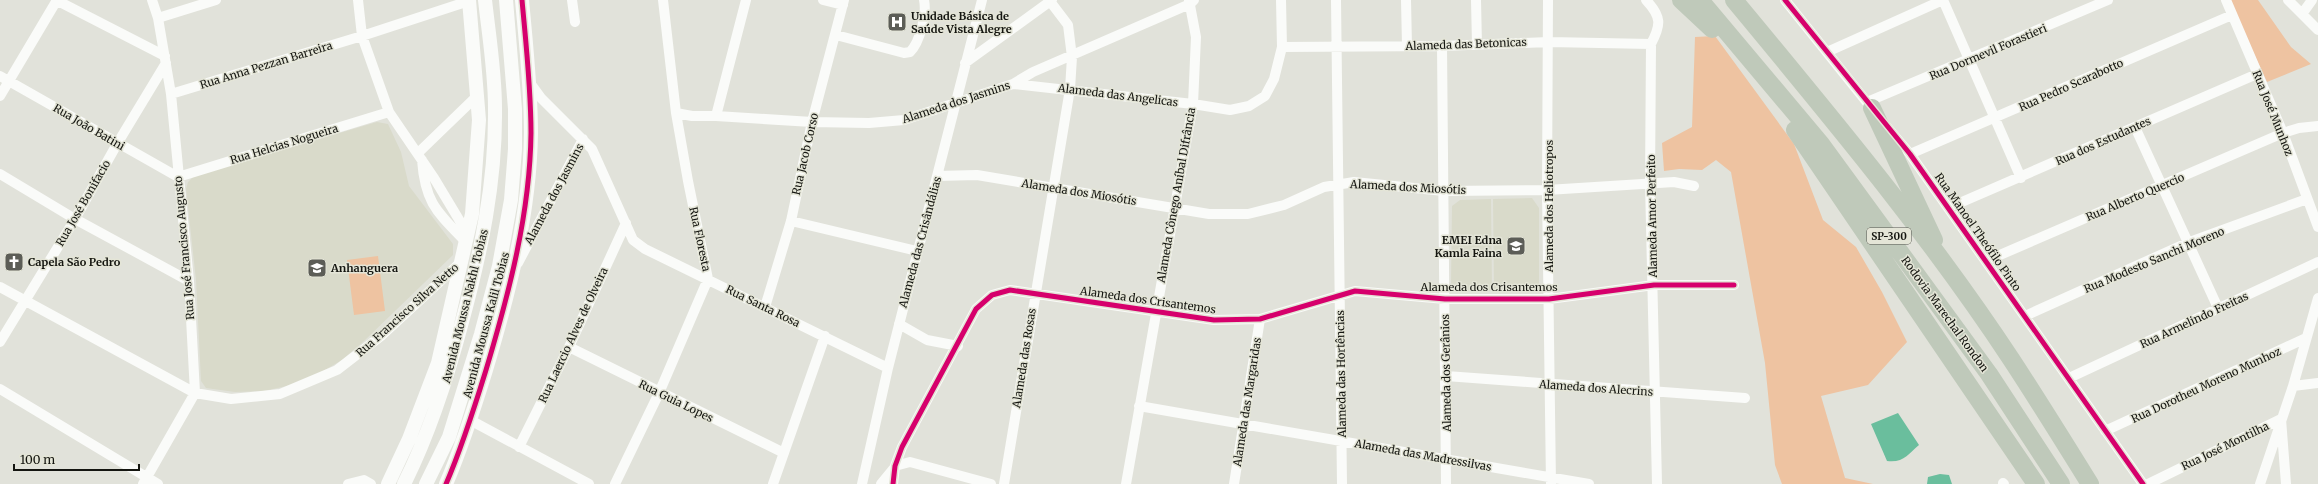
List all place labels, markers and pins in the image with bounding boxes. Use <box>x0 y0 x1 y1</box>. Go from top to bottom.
place label: Unidade Básica de Saúde Vista Alegre <box>911 9 1012 36</box>
hospital icon: Unidade Básica de Saúde Vista Alegre <box>886 11 908 33</box>
place label: EMEI Edna Kamla Faina <box>1434 233 1502 260</box>
school or university icon: EMEI Edna Kamla Faina <box>1505 235 1527 257</box>
church icon: Capela São Pedro <box>3 251 25 273</box>
place label: Capela São Pedro <box>28 255 121 269</box>
school or university icon: Anhanguera <box>306 257 328 279</box>
place label: Anhanguera <box>330 261 398 275</box>

